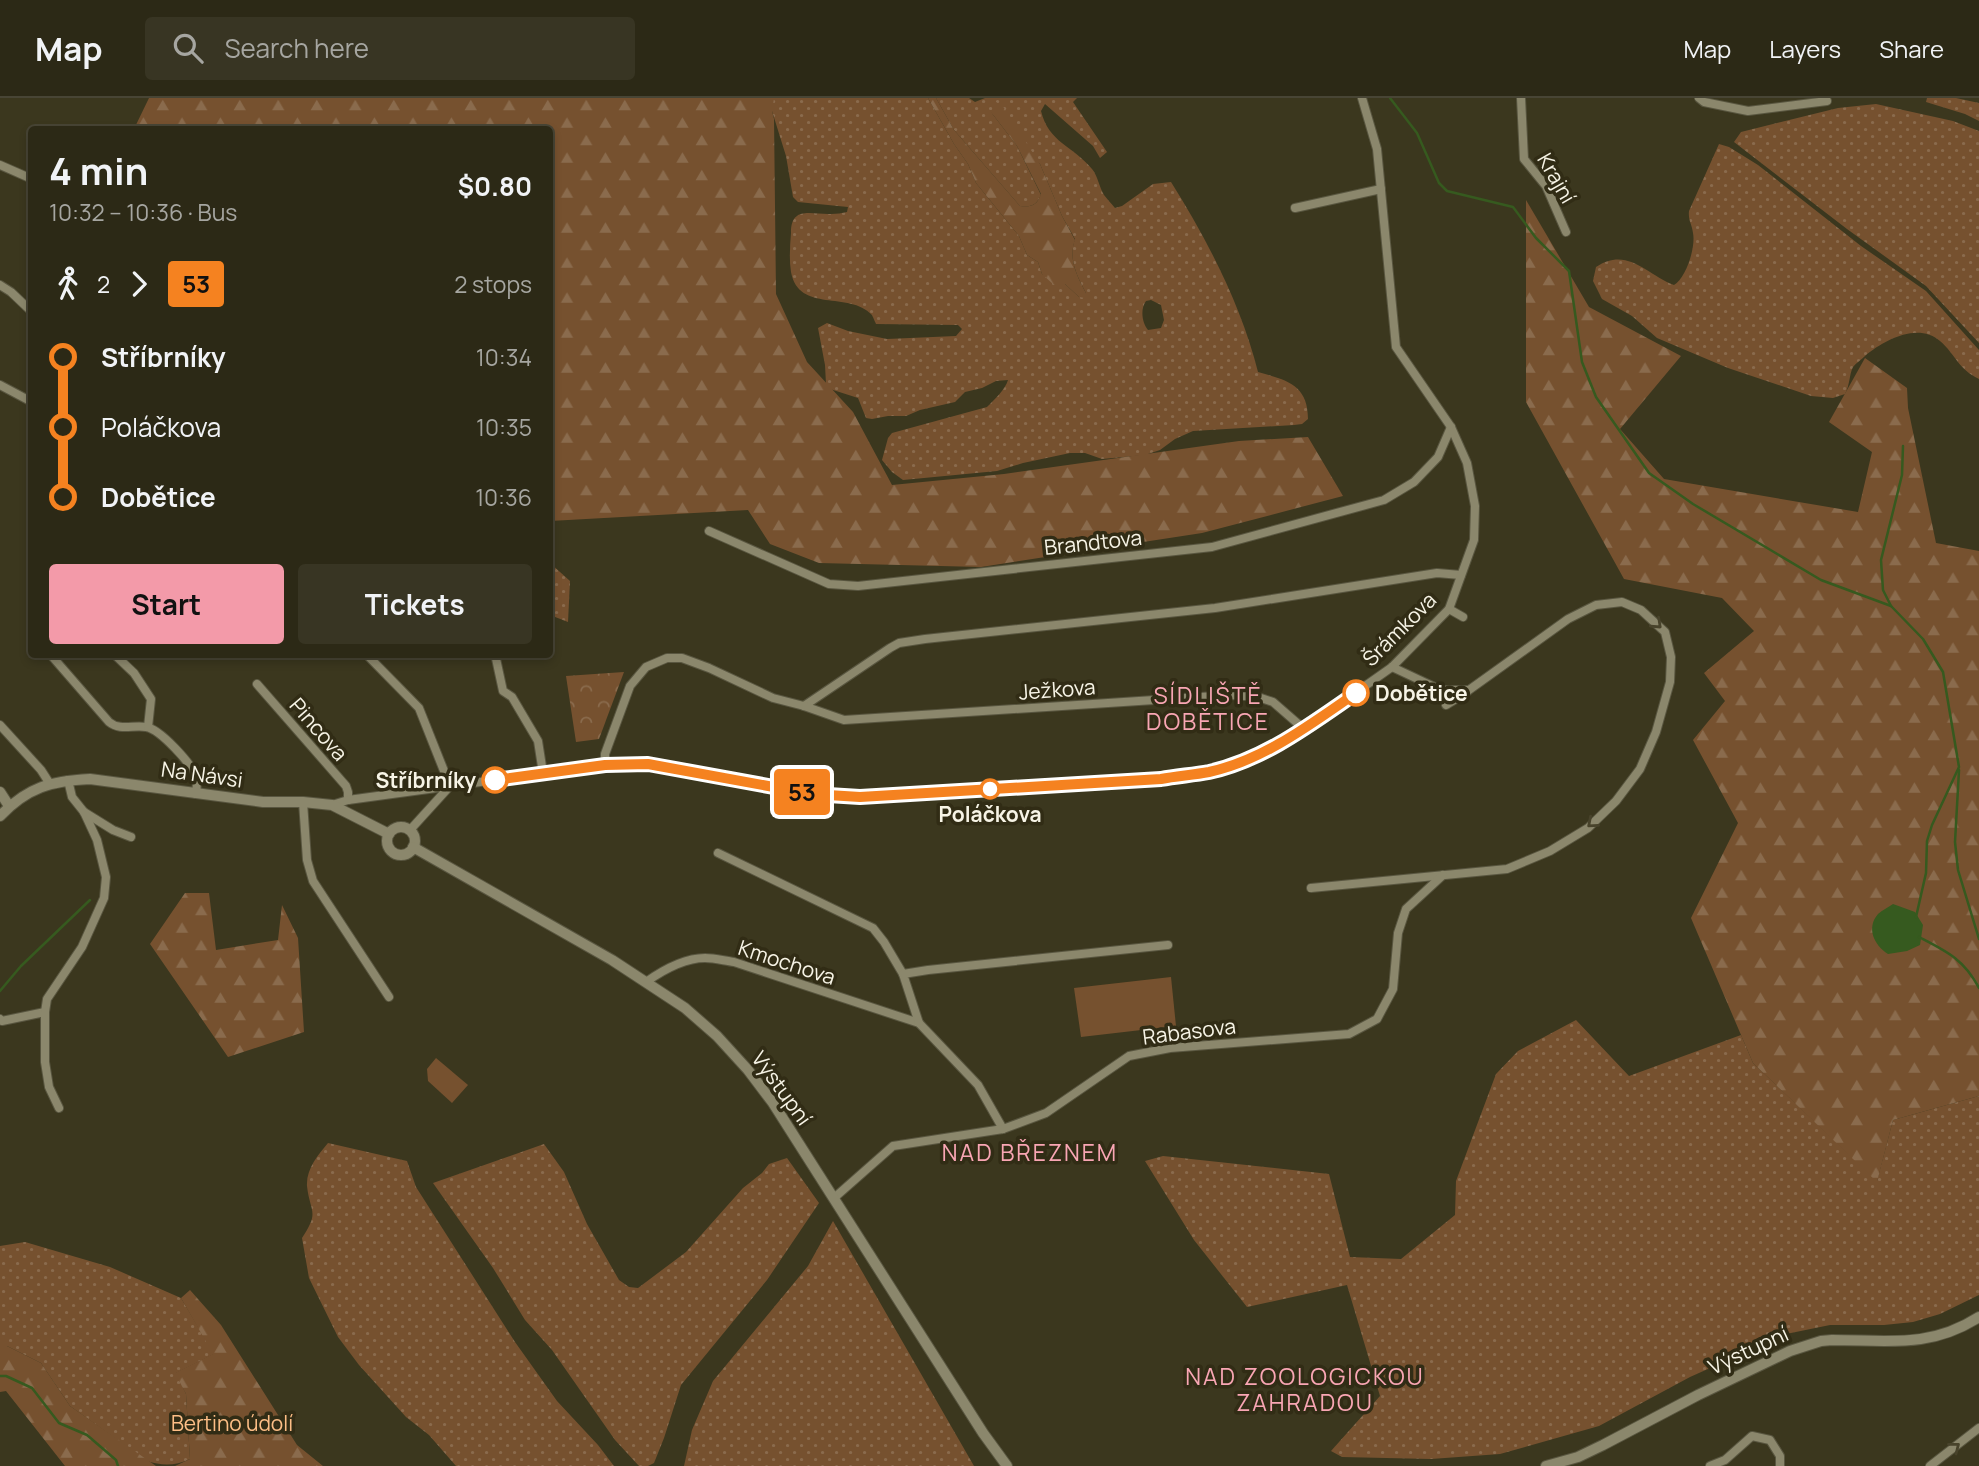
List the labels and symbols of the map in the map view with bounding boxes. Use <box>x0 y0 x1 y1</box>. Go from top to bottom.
street label: Krajní <box>1531 148 1583 208</box>
street label: Brandtova <box>1043 523 1143 561</box>
street label: Šrámkova <box>1356 586 1442 672</box>
one-way arrow <box>1648 616 1661 629</box>
street label: Ježkova <box>1018 672 1096 706</box>
district label: SÍDLIŠTĚ DOBĚTICE <box>1146 679 1270 737</box>
place label: Dobětice <box>1375 679 1468 707</box>
marker: Dobětice <box>1343 680 1369 706</box>
street label: Pincova <box>284 692 354 766</box>
street label: Na Návsi <box>159 754 245 794</box>
place label: Stříbrníky <box>375 766 476 794</box>
marker: Stříbrníky <box>482 767 508 793</box>
line badge: 53 <box>770 769 834 815</box>
marker: Poláčkova <box>980 779 1000 799</box>
place label: Poláčkova <box>938 800 1042 828</box>
one-way arrow <box>1587 815 1600 827</box>
street label: Kmochova <box>735 933 839 991</box>
street label: Rabasova <box>1141 1011 1237 1051</box>
street label: Výstupní <box>746 1045 818 1131</box>
district label: NAD BŘEZNEM <box>942 1136 1118 1168</box>
street label: Výstupní <box>1703 1319 1793 1381</box>
district label: NAD ZOOLOGICKOU ZAHRADOU <box>1185 1360 1425 1418</box>
park label: Bertino údolí <box>171 1409 293 1437</box>
one-way arrow <box>1947 1442 1959 1455</box>

